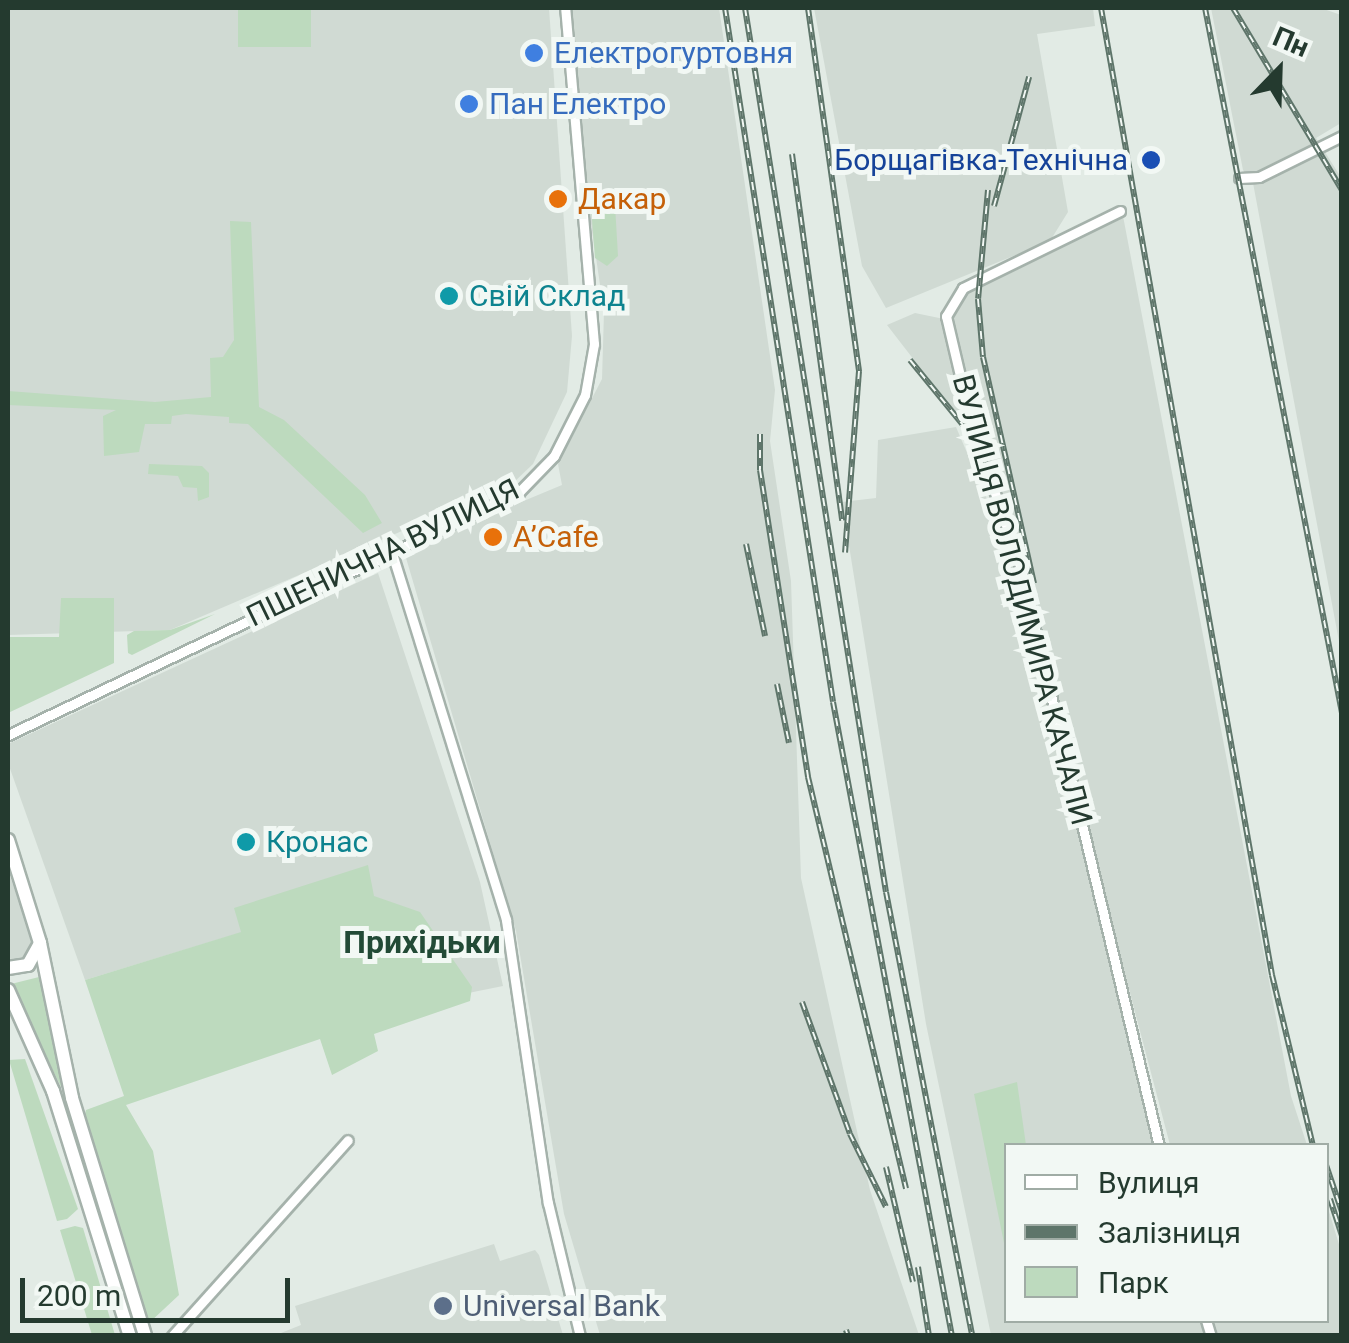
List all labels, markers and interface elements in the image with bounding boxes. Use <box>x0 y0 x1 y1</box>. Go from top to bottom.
north arrow <box>1229 20 1329 120</box>
text: Пн <box>1268 20 1314 64</box>
place label: Електрогуртовня <box>554 35 793 71</box>
marker: Електрогуртовня <box>523 42 545 64</box>
place label: Пан Електро <box>489 86 666 122</box>
marker: Пан Електро <box>458 93 480 115</box>
place label: Борщагівка-Технічна <box>834 142 1128 178</box>
marker: Борщагівка-Технічна <box>1138 147 1164 173</box>
place label: Дакар <box>578 181 666 217</box>
marker: Дакар <box>547 188 569 210</box>
place label: Свій Склад <box>469 278 625 314</box>
marker: Свій Склад <box>438 285 460 307</box>
street label: ВУЛИЦЯ ВОЛОДИМИРА КАЧАЛИ <box>944 371 1100 829</box>
street label: ПШЕНИЧНА ВУЛИЦЯ <box>241 471 525 635</box>
place label: A’Cafe <box>513 519 599 555</box>
marker: A’Cafe <box>482 526 504 548</box>
place label: Кронас <box>266 824 368 860</box>
marker: Кронас <box>235 831 257 853</box>
district label: Прихідьки <box>343 923 501 961</box>
legend <box>1004 1143 1329 1323</box>
text: Вулиця <box>1098 1165 1199 1200</box>
text: Залізниця <box>1098 1215 1241 1250</box>
scale bar <box>25 1258 295 1320</box>
text: Парк <box>1098 1265 1169 1300</box>
text: 200 m <box>37 1278 121 1313</box>
place label: Universal Bank <box>463 1288 660 1324</box>
marker: Universal Bank <box>432 1295 454 1317</box>

